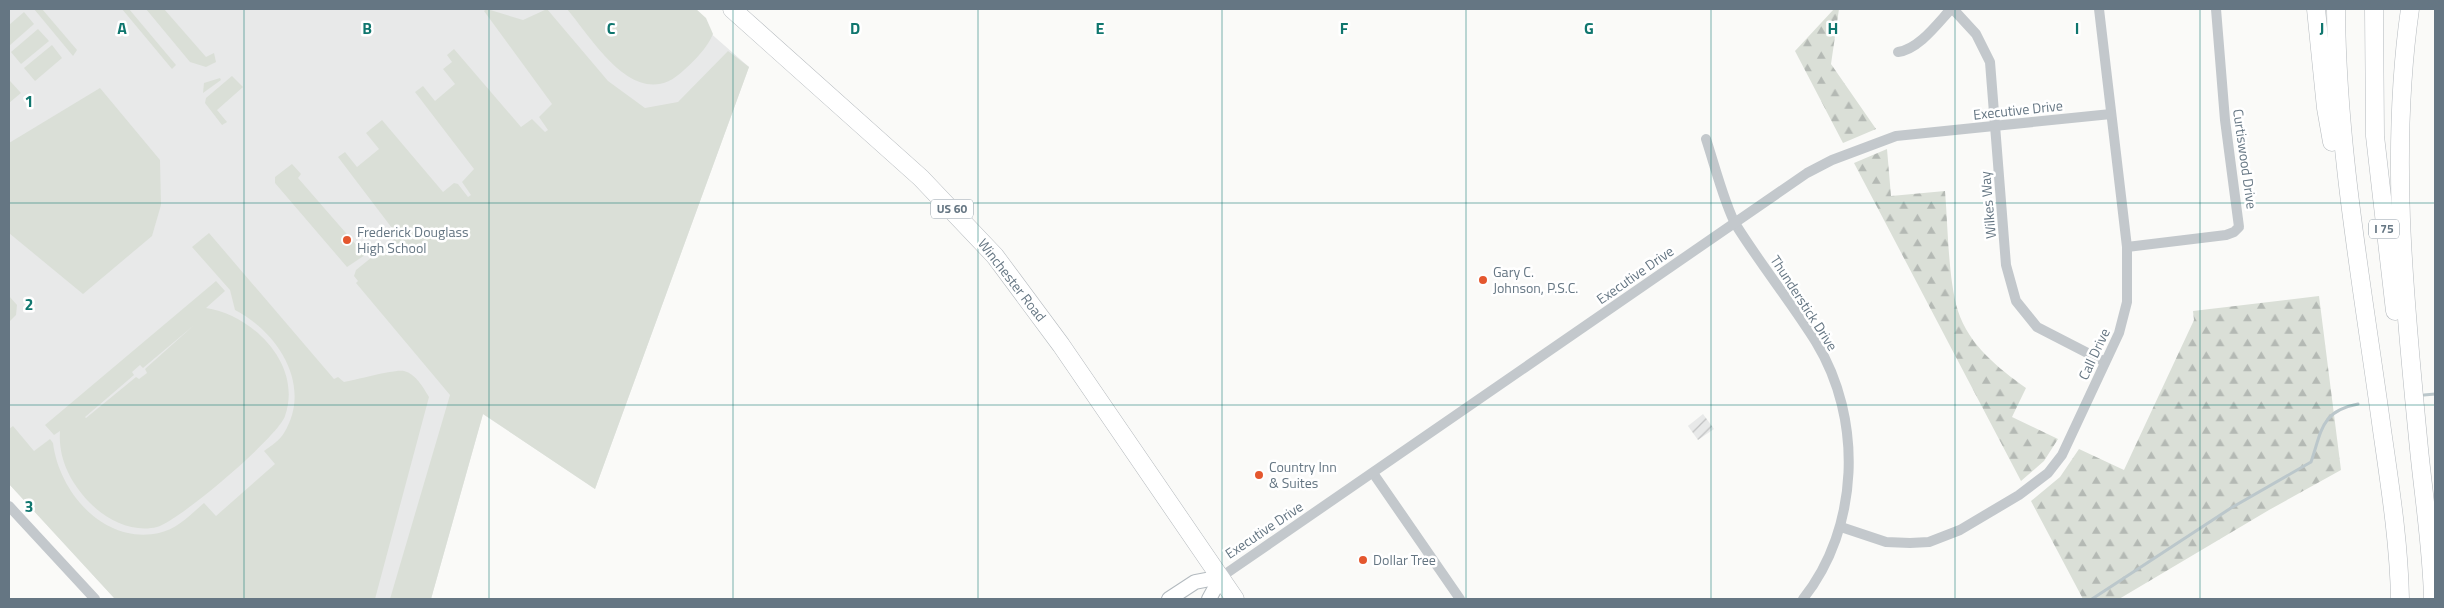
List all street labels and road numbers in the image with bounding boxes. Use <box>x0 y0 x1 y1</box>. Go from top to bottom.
street label: Executive Drive <box>1972 94 2064 125</box>
street label: Curtiswood Drive <box>2228 108 2263 210</box>
street label: Wilkes Way <box>1974 170 2001 240</box>
road number: US 60 <box>931 200 973 218</box>
road number: I 75 <box>2369 220 2399 238</box>
street label: Winchester Road <box>973 234 1052 326</box>
street label: Executive Drive <box>1592 240 1678 309</box>
street label: Thunderstick Drive <box>1766 251 1843 355</box>
street label: Call Drive <box>2072 325 2115 383</box>
street label: Executive Drive <box>1221 496 1307 563</box>

